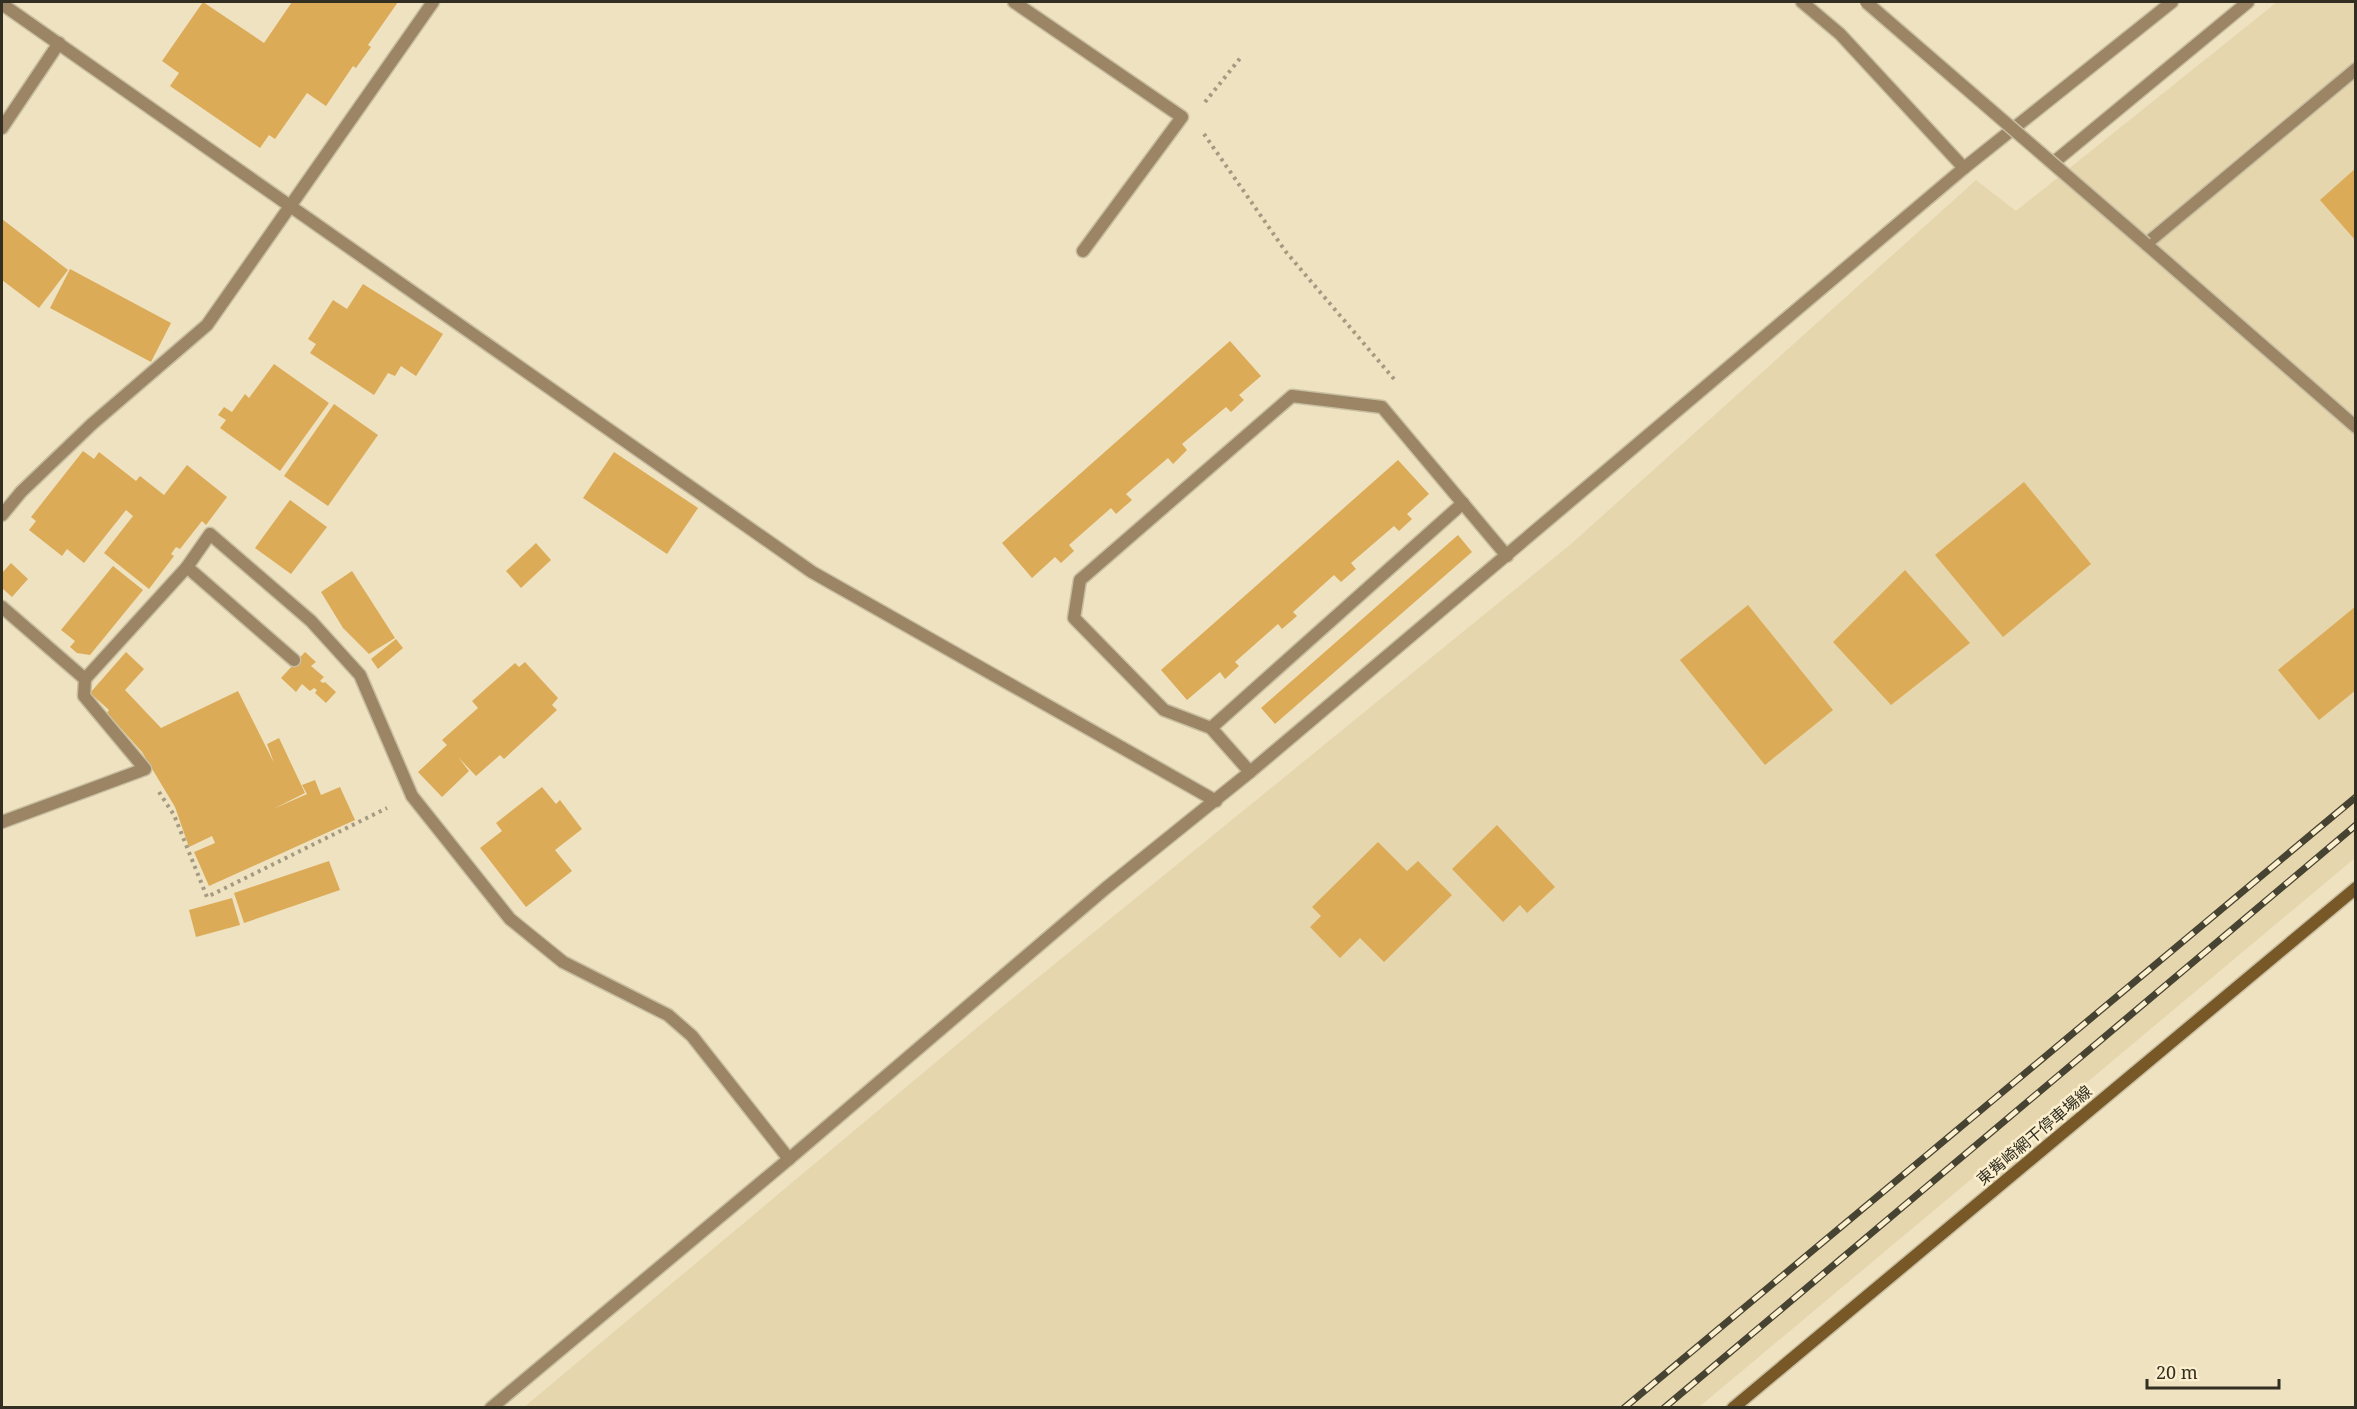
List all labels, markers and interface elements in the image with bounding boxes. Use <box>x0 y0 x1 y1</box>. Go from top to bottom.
street label: 東觜崎網干停車場線 <box>1972 1080 2096 1190</box>
scale bar <box>2147 1352 2279 1390</box>
text: 20 m <box>2156 1360 2198 1384</box>

